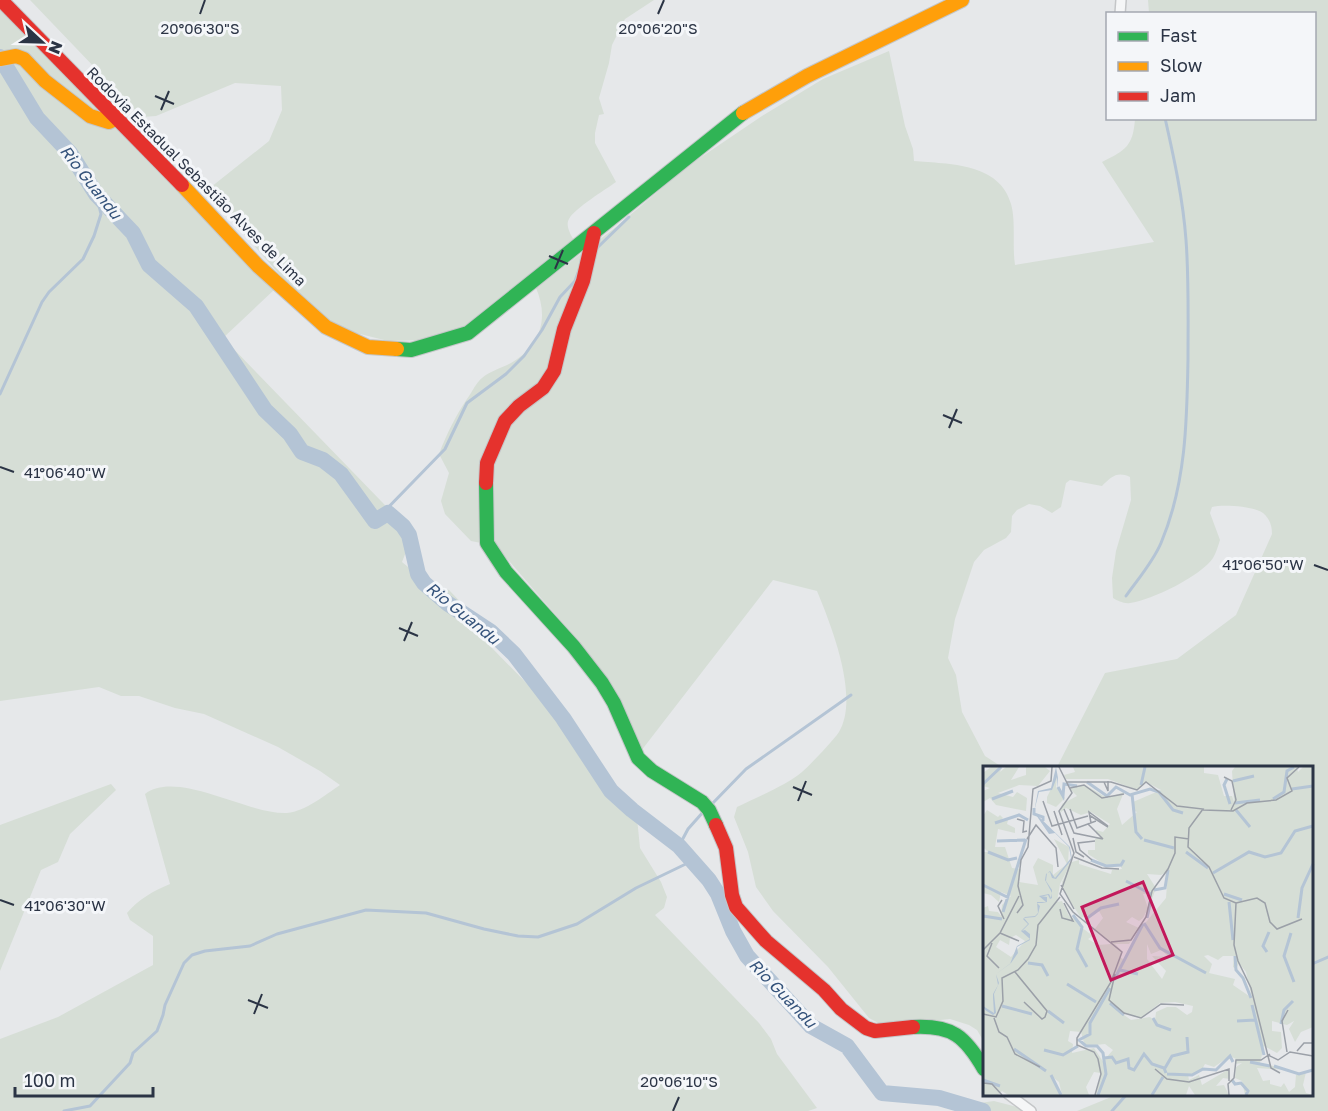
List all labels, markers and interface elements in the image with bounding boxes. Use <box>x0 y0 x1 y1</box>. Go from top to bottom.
north arrow <box>12 12 72 72</box>
legend <box>1106 12 1316 120</box>
text: 20°06'30"S <box>160 19 240 37</box>
text: 20°06'20"S <box>619 19 697 37</box>
text: Fast <box>1160 24 1197 46</box>
text: N <box>44 38 67 57</box>
text: Slow <box>1160 54 1203 76</box>
street label: Rodovia Estadual Sebastião Alves de Lima <box>84 63 310 289</box>
text: Jam <box>1160 84 1196 106</box>
water label: Rio Guandu <box>56 141 127 224</box>
text: 41°06'40"W <box>24 463 106 481</box>
text: 41°06'50"W <box>1222 555 1304 573</box>
water label: Rio Guandu <box>422 577 505 649</box>
inset map <box>983 766 1313 1096</box>
text: 41°06'30"W <box>24 896 106 914</box>
water label: Rio Guandu <box>745 954 822 1033</box>
scale bar <box>15 1060 153 1098</box>
text: 100 m <box>24 1069 75 1091</box>
text: 20°06'10"S <box>640 1072 718 1090</box>

